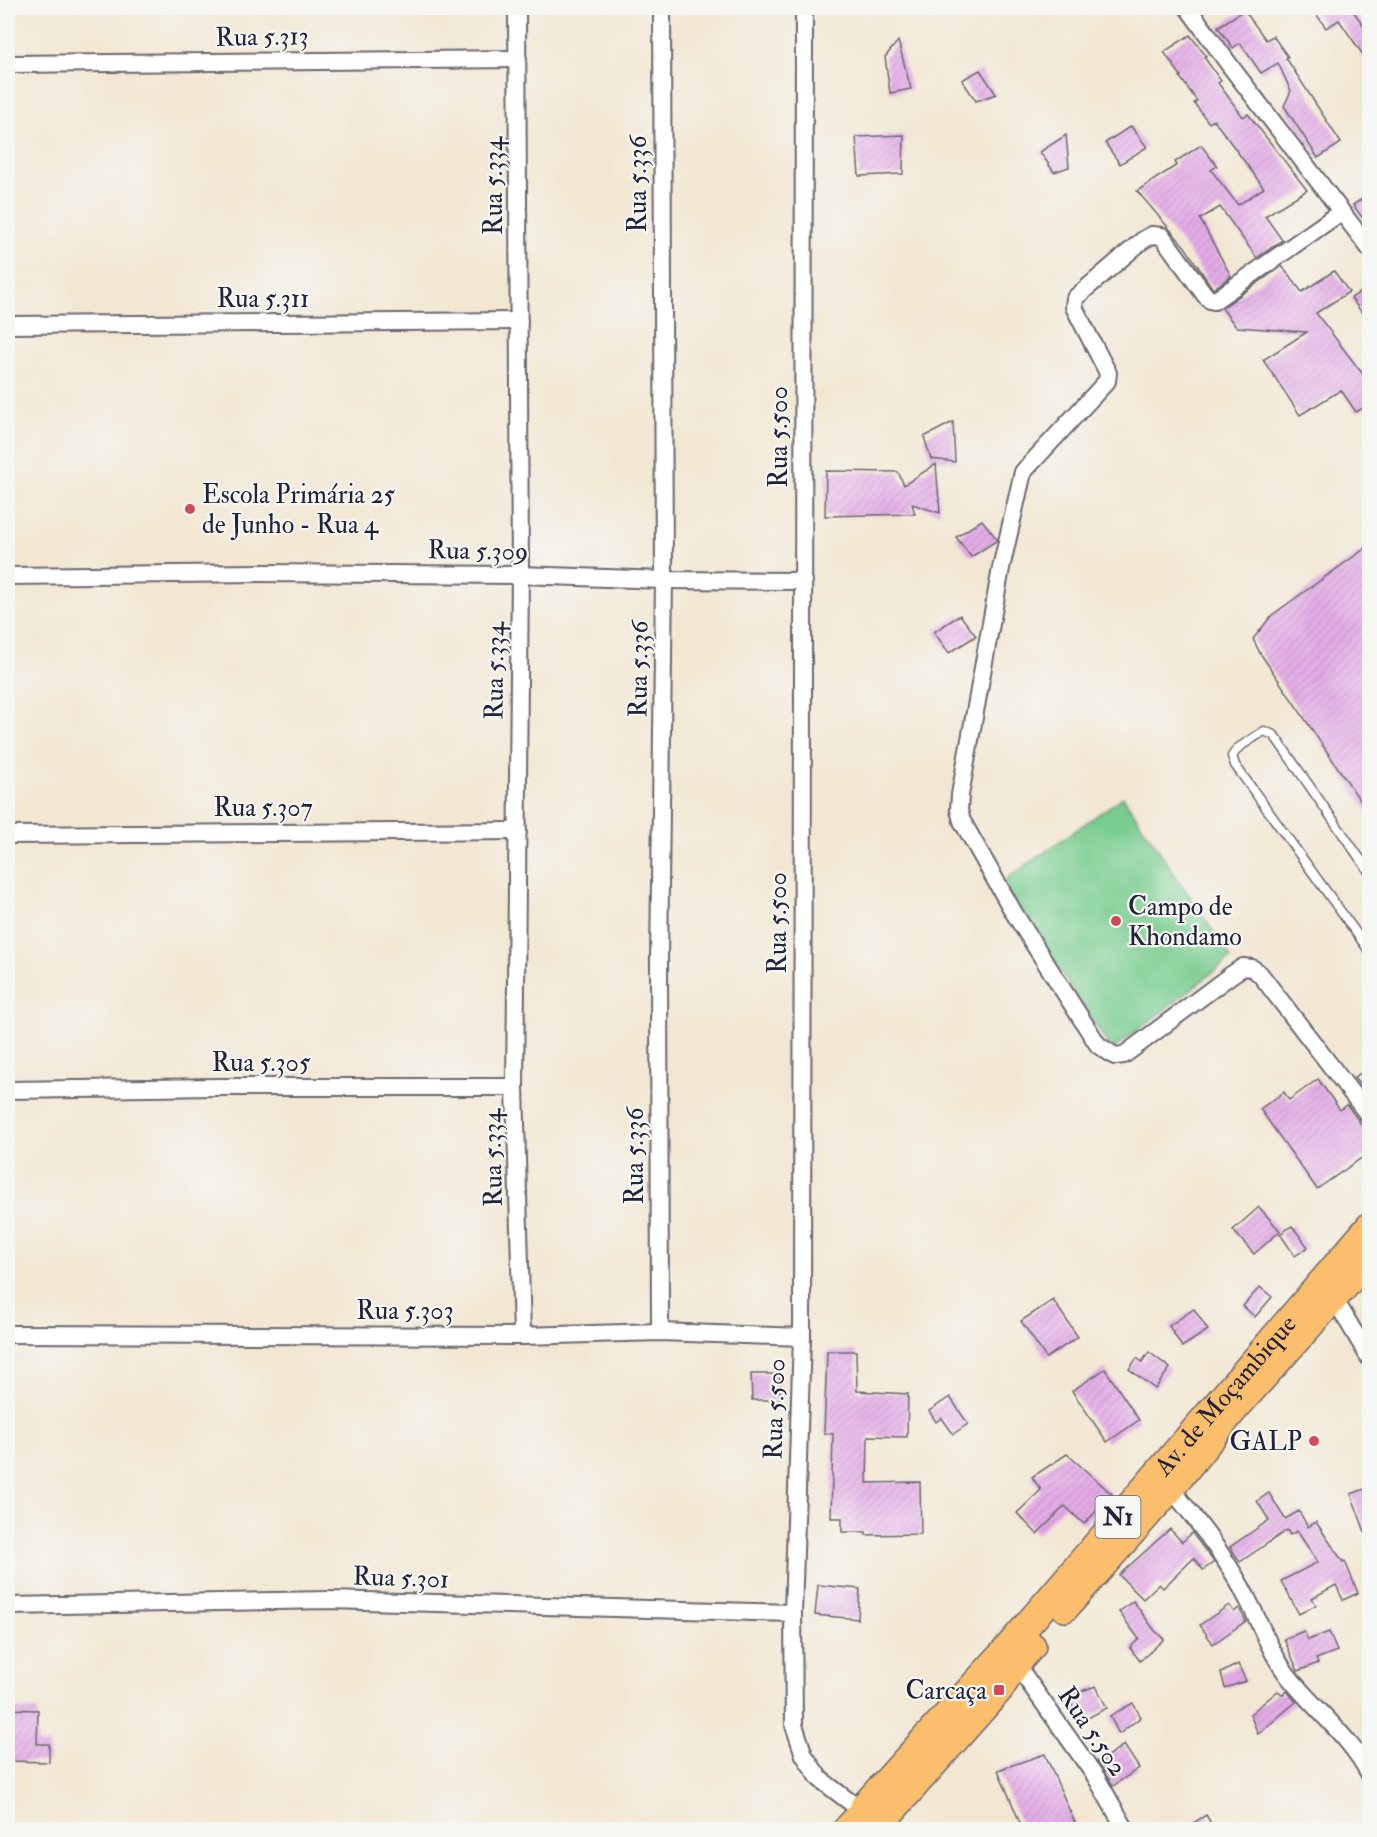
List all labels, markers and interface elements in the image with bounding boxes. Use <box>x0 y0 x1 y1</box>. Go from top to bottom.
street label: Rua 5.313 <box>215 20 309 54</box>
street label: Rua 5.336 <box>622 134 654 233</box>
street label: Rua 5.334 <box>478 136 510 235</box>
street label: Rua 5.311 <box>217 283 309 315</box>
street label: Rua 5.500 <box>763 386 795 488</box>
place label: Escola Primária 25 de Junho - Rua 4 <box>202 479 396 541</box>
marker: Escola Primária 25 de Junho - Rua 4 <box>183 502 197 516</box>
street label: Rua 5.309 <box>427 534 529 568</box>
street label: Rua 5.336 <box>622 618 656 718</box>
street label: Rua 5.334 <box>478 621 512 720</box>
street label: Rua 5.307 <box>213 792 313 824</box>
street label: Rua 5.500 <box>762 872 794 974</box>
place label: Campo de Khondamo <box>1128 891 1242 953</box>
marker: Campo de Khondamo <box>1109 914 1123 928</box>
street label: Rua 5.305 <box>212 1047 311 1079</box>
street label: Rua 5.336 <box>619 1106 651 1205</box>
street label: Rua 5.334 <box>476 1108 510 1207</box>
street label: Rua 5.303 <box>356 1295 454 1327</box>
street label: Av. de Moçambique <box>1147 1308 1304 1483</box>
street label: Rua 5.500 <box>757 1358 793 1460</box>
place label: GALP <box>1230 1426 1302 1458</box>
marker: GALP <box>1307 1434 1321 1448</box>
road number: N1 <box>1096 1496 1140 1538</box>
street label: Rua 5.301 <box>352 1560 450 1596</box>
place label: Carcaça <box>905 1675 987 1707</box>
street label: Rua 5.502 <box>1051 1681 1134 1782</box>
marker: Carcaça <box>992 1683 1006 1697</box>

